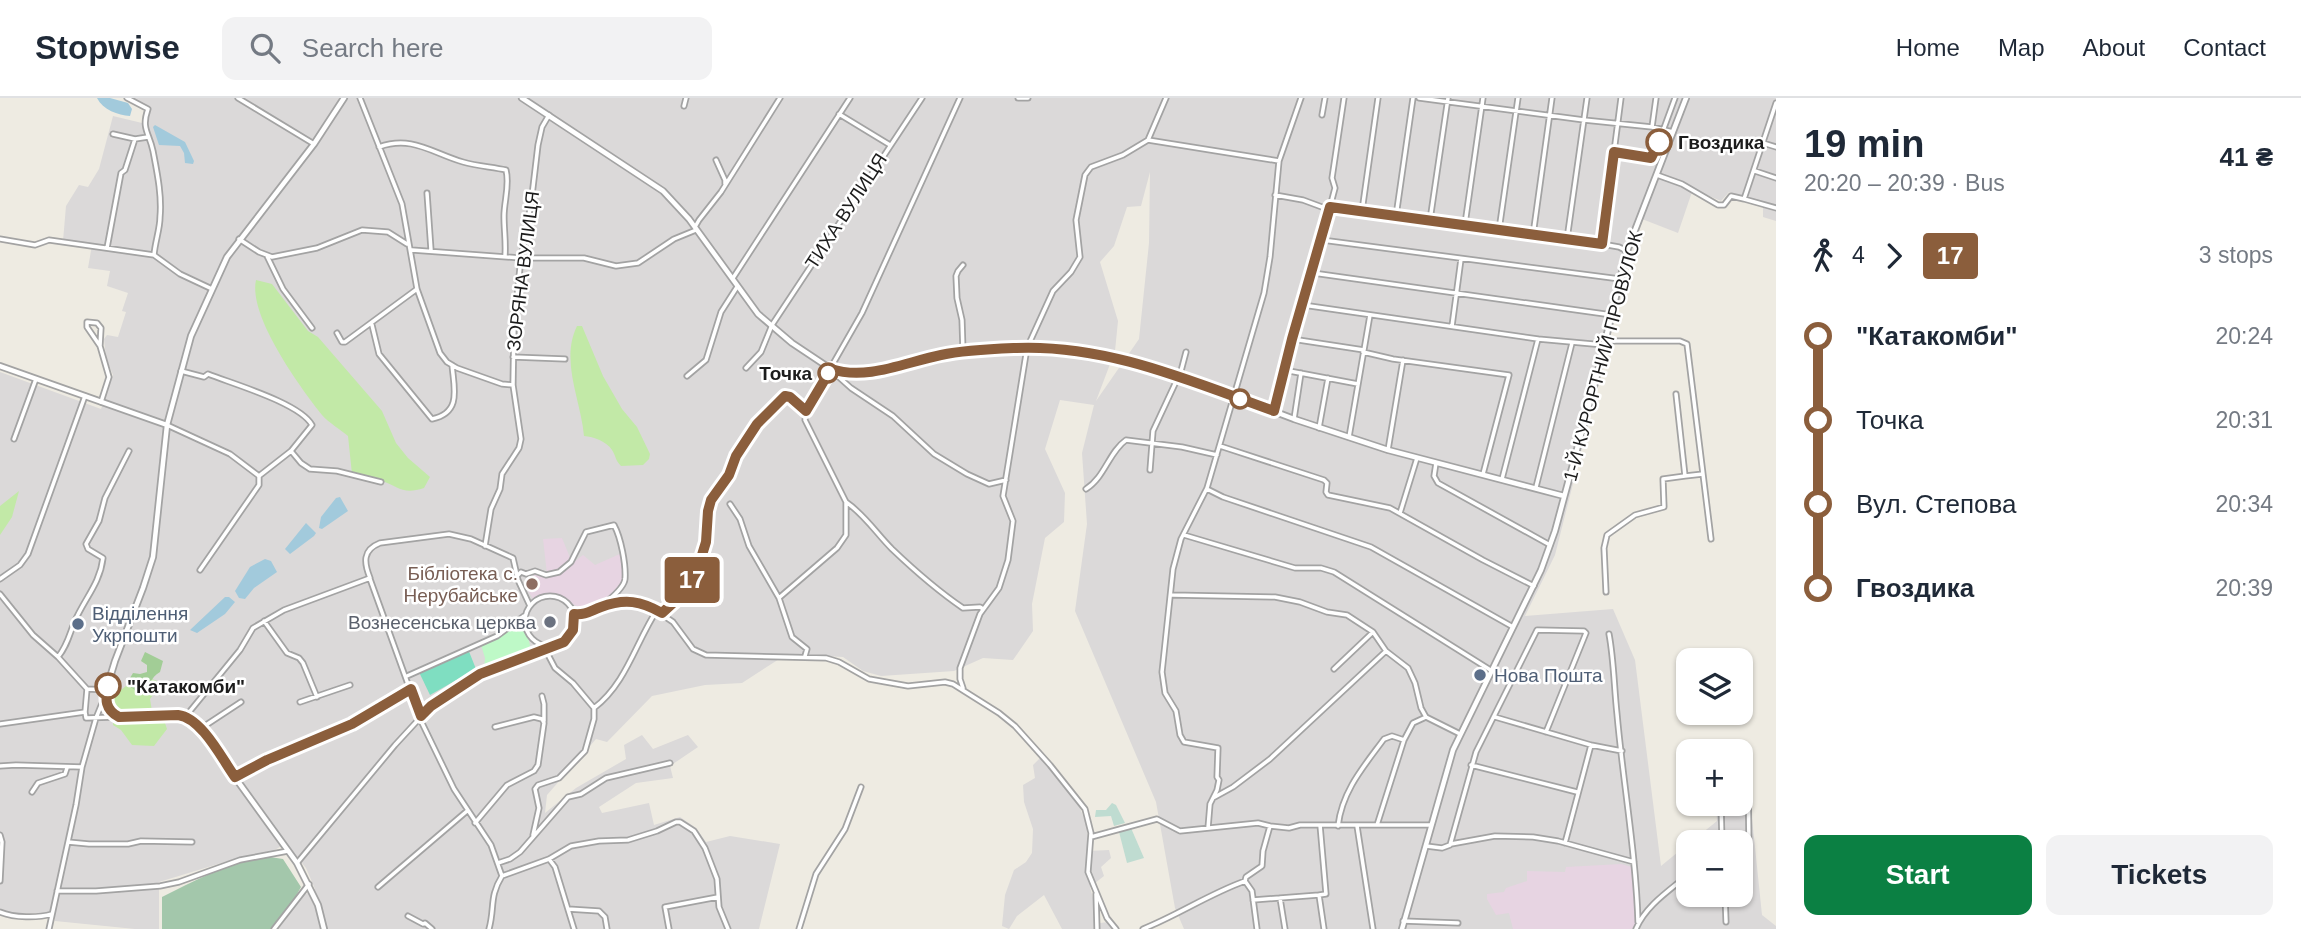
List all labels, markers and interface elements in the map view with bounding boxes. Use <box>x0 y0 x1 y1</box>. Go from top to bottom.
search box <box>222 17 712 80</box>
text: Stopwise <box>35 29 180 66</box>
icon: search <box>246 29 284 67</box>
text: Search here <box>302 33 444 63</box>
text: Home <box>1896 34 1960 61</box>
text: Map <box>1998 34 2045 61</box>
text: About <box>2083 34 2145 61</box>
text: Contact <box>2183 34 2266 61</box>
text: 19 min <box>1804 123 1924 165</box>
marker: Гвоздика <box>1646 129 1672 155</box>
place label: Гвоздика <box>1678 132 1765 153</box>
text: 41 ₴ <box>2220 142 2273 172</box>
street label: ТИХА ВУЛИЦЯ <box>801 149 891 273</box>
text: 20:20 – 20:39 · Bus <box>1804 170 2005 196</box>
street label: ЗОРЯНА ВУЛИЦЯ <box>503 190 543 352</box>
street label: 1-Й КУРОРТНИЙ ПРОВУЛОК <box>1559 228 1647 484</box>
icon: walk <box>1804 237 1842 275</box>
icon: forward <box>1875 237 1913 275</box>
text: 4 <box>1852 242 1865 268</box>
text: 17 <box>1937 242 1964 269</box>
text: 3 stops <box>2199 242 2273 268</box>
text: "Катакомби" <box>1856 321 2018 351</box>
text: 20:24 <box>2215 323 2273 349</box>
place label: Точка <box>759 363 812 384</box>
marker: Точка <box>818 363 838 383</box>
unlabelled marker <box>1230 389 1250 409</box>
text: Точка <box>1856 405 1924 435</box>
text: 20:31 <box>2215 407 2273 433</box>
text: Вул. Степова <box>1856 489 2016 519</box>
text: 20:34 <box>2215 491 2273 517</box>
line badge: 17 <box>660 557 724 603</box>
place label: Бібліотека с. Нерубайське <box>404 563 518 606</box>
text: 17 <box>679 566 705 593</box>
text: Гвоздика <box>1856 573 1974 603</box>
text: 20:39 <box>2215 575 2273 601</box>
marker: Бібліотека с. Нерубайське <box>524 576 540 592</box>
place label: Відділення Укрпошти <box>92 603 188 646</box>
place label: Вознесенська церква <box>348 612 536 633</box>
marker: Вознесенська церква <box>542 614 558 630</box>
marker: Відділення Укрпошти <box>70 616 86 632</box>
map controls <box>1676 648 1753 907</box>
button: layers <box>1676 648 1753 725</box>
place label: Нова Пошта <box>1494 665 1603 686</box>
marker: Нова Пошта <box>1472 667 1488 683</box>
marker: "Катакомби" <box>95 673 121 699</box>
place label: "Катакомби" <box>127 676 245 697</box>
button: + <box>1676 739 1753 816</box>
button: − <box>1676 830 1753 907</box>
button: Start <box>1804 835 2032 915</box>
button: Tickets <box>2046 835 2273 915</box>

